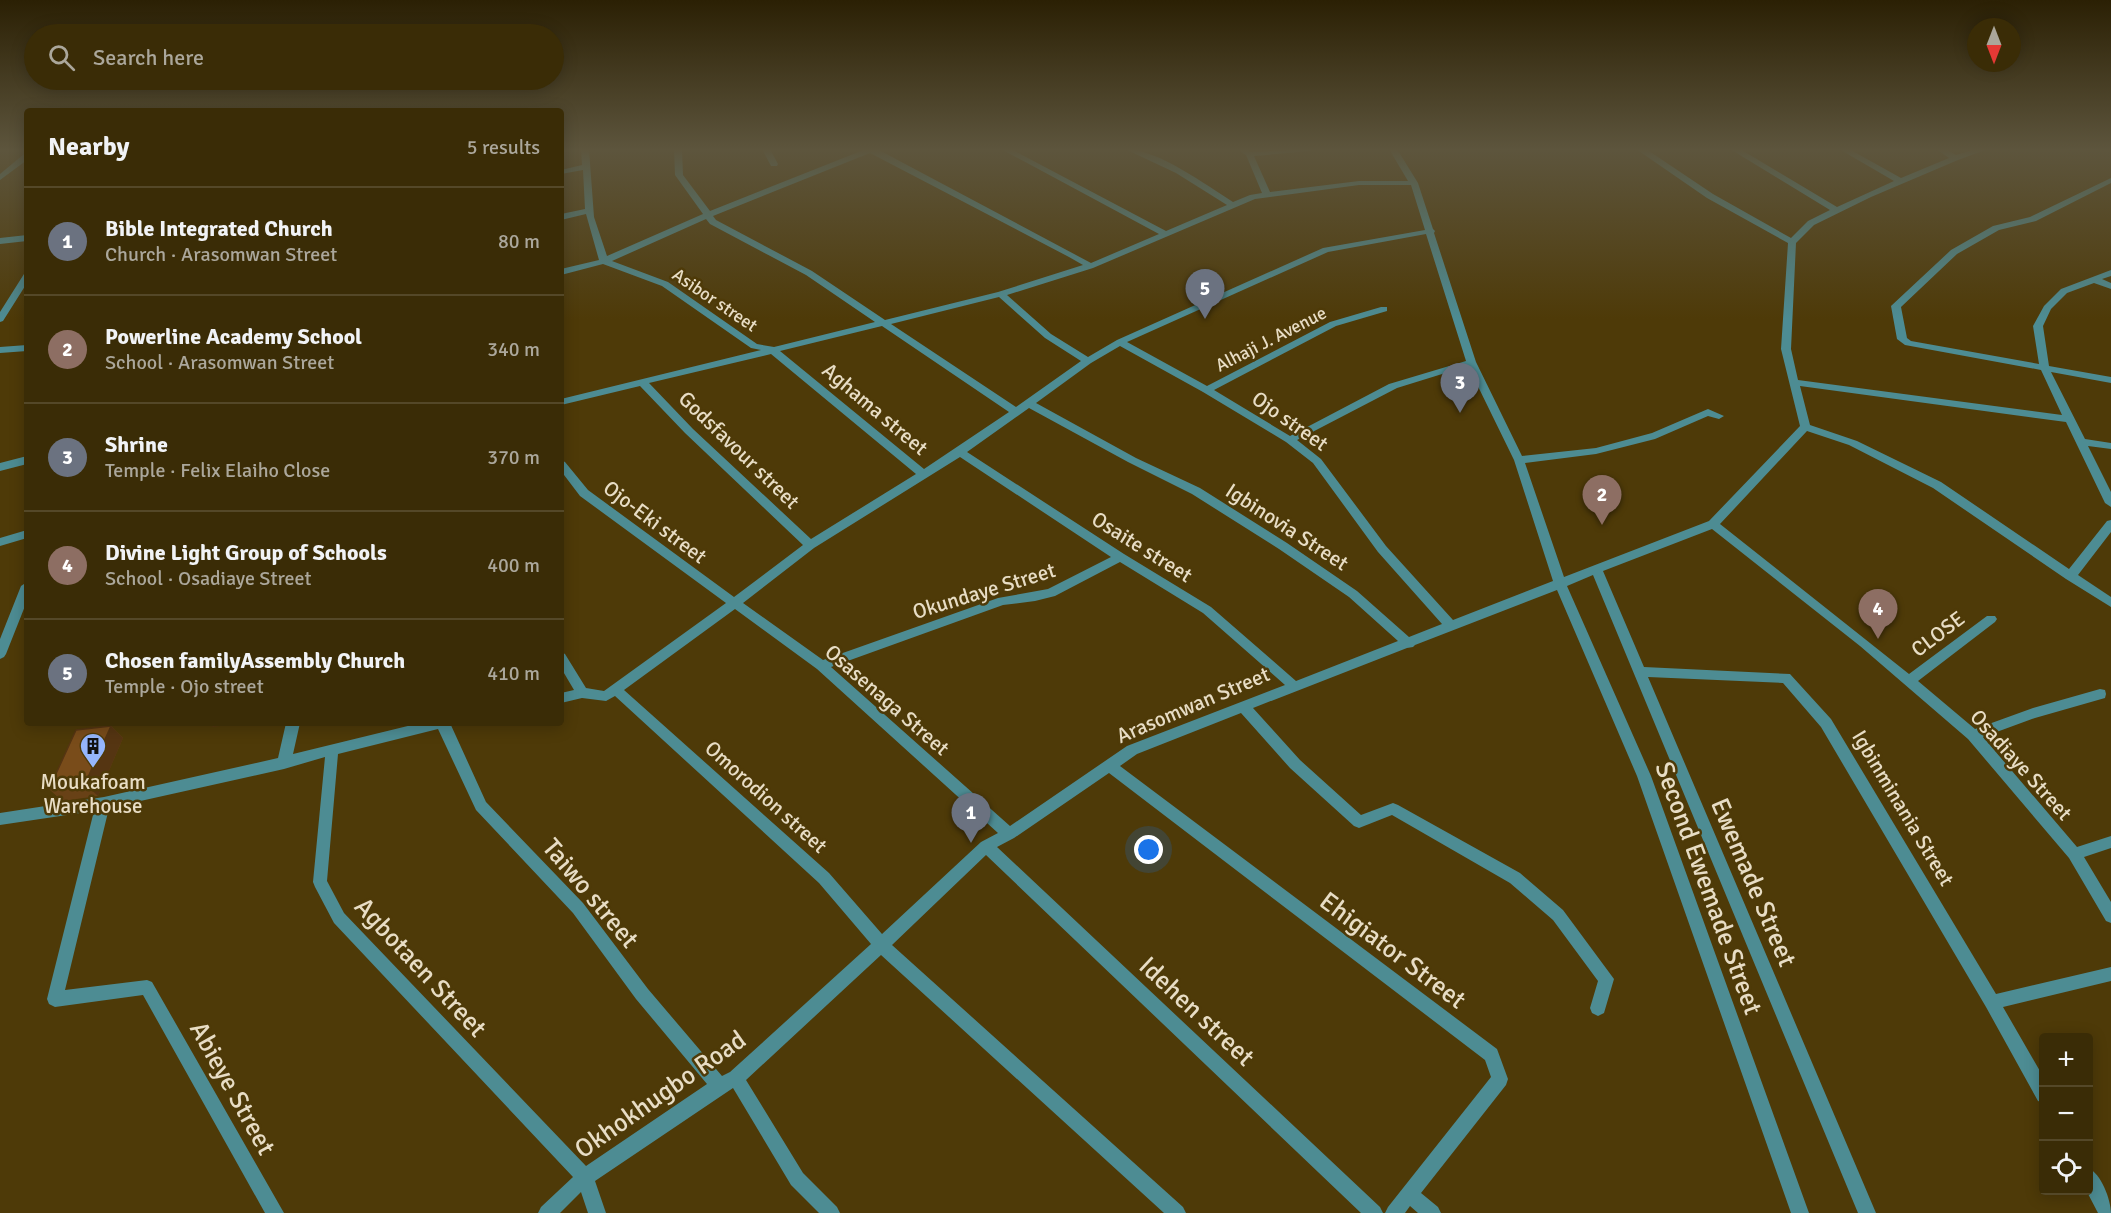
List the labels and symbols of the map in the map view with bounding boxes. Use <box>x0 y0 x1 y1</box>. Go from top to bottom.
north arrow <box>1967 18 2021 72</box>
street label: Asibor street <box>668 263 762 337</box>
pin: 5 <box>1186 270 1224 319</box>
street label: Alhaji J. Avenue <box>1212 302 1330 376</box>
street label: Aghama street <box>817 357 933 461</box>
pin: 3 <box>1440 364 1480 413</box>
street label: Ojo street <box>1247 385 1333 457</box>
street label: Godsfavour street <box>673 386 805 514</box>
street label: Ojo-Eki street <box>598 475 712 569</box>
pin: 2 <box>1582 476 1622 525</box>
street label: Igbinovia Street <box>1221 478 1353 576</box>
street label: Osaite street <box>1087 506 1197 588</box>
street label: Okundaye Street <box>909 557 1059 625</box>
pin: 4 <box>1858 590 1898 639</box>
street label: CLOSE <box>1906 605 1970 663</box>
street label: Osasenaga Street <box>819 639 955 761</box>
street label: Arasomwan Street <box>1112 661 1274 749</box>
street label: Osadiaye Street <box>1964 704 2078 826</box>
street label: Igbinminania Street <box>1846 725 1960 891</box>
building icon: Moukafoam Warehouse <box>78 731 108 769</box>
street label: Omorodion street <box>699 735 833 859</box>
street label: Second Ewemade Street <box>1647 758 1769 1019</box>
place label: Moukafoam Warehouse <box>40 769 146 819</box>
street label: Ewemade Street <box>1703 793 1803 971</box>
pin: 1 <box>952 794 990 843</box>
street label: Taiwo street <box>535 832 645 955</box>
your location <box>1134 835 1163 864</box>
street label: Ehigiator Street <box>1313 885 1472 1016</box>
street label: Agbotaen Street <box>347 891 493 1044</box>
street label: Idehen street <box>1132 950 1261 1073</box>
street label: Abieye Street <box>182 1016 282 1161</box>
street label: Okhokhugbo Road <box>569 1024 752 1166</box>

